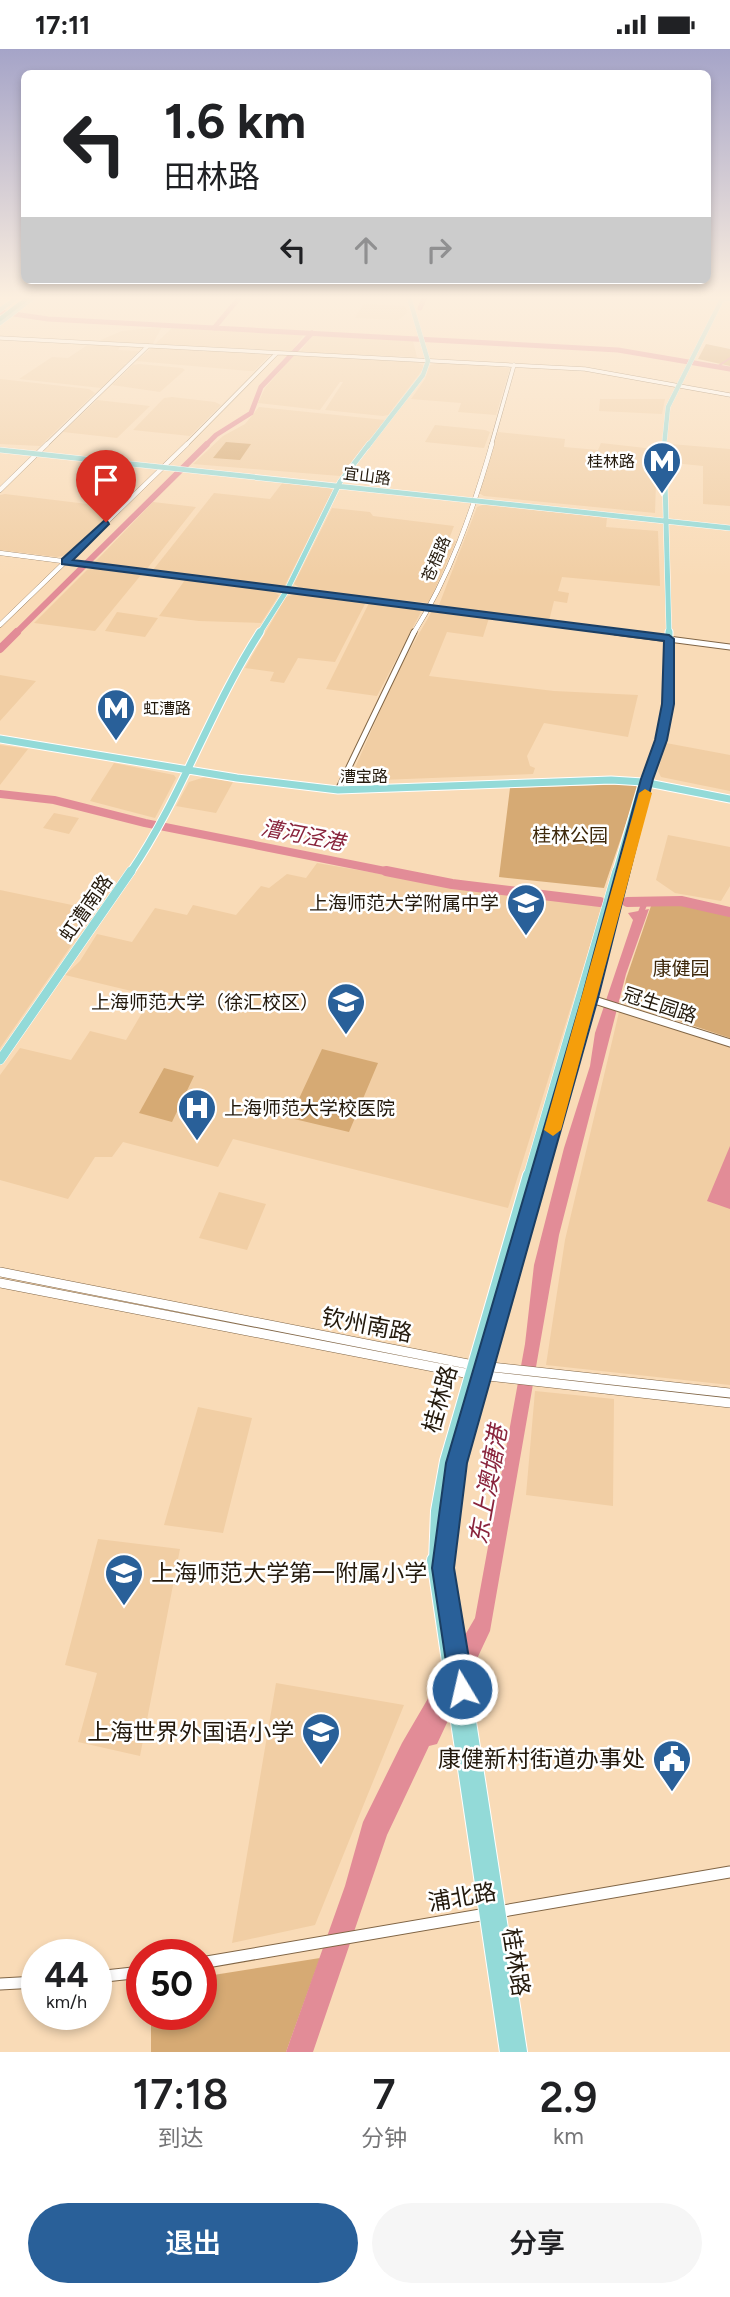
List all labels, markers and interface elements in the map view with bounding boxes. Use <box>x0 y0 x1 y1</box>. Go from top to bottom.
text: 17:11 <box>35 9 90 41</box>
text: 1.6 km <box>164 91 306 150</box>
icon: left <box>49 98 140 189</box>
text: 田林路 <box>164 158 260 196</box>
icon: left <box>274 231 312 269</box>
icon: ahead <box>347 231 385 269</box>
icon: right <box>420 231 458 269</box>
metro station icon: 桂林路 <box>641 440 683 495</box>
pin <box>76 450 136 522</box>
place label: 桂林路 <box>587 452 635 471</box>
icon: arrive <box>87 461 125 499</box>
street label: 宜山路 <box>342 464 392 488</box>
street label: 苍梧路 <box>418 533 454 585</box>
metro station icon: 虹漕路 <box>95 687 137 742</box>
place label: 虹漕路 <box>143 699 191 718</box>
street label: 漕宝路 <box>340 767 388 786</box>
water label: 漕河泾港 <box>259 815 350 856</box>
park label: 桂林公园 <box>532 824 608 847</box>
street label: 虹漕南路 <box>55 870 117 946</box>
school or university icon: 上海师范大学附属中学 <box>505 882 547 937</box>
place label: 上海师范大学附属中学 <box>309 892 499 915</box>
park label: 康健园 <box>652 957 710 980</box>
school or university icon: 上海师范大学（徐汇校区） <box>325 981 367 1036</box>
street label: 冠生园路 <box>620 982 700 1028</box>
place label: 上海师范大学（徐汇校区） <box>91 991 319 1014</box>
hospital icon: 上海师范大学校医院 <box>176 1087 218 1142</box>
place label: 上海师范大学校医院 <box>224 1097 395 1120</box>
street label: 钦州南路 <box>319 1302 415 1348</box>
street label: 桂林路 <box>417 1362 463 1436</box>
water label: 东上澳塘港 <box>463 1420 513 1547</box>
school or university icon: 上海师范大学第一附属小学 <box>103 1552 145 1607</box>
place label: 上海师范大学第一附属小学 <box>151 1559 427 1587</box>
position arrow <box>425 1652 499 1726</box>
school or university icon: 上海世界外国语小学 <box>300 1711 342 1766</box>
place label: 上海世界外国语小学 <box>87 1718 294 1746</box>
public building icon: 康健新村街道办事处 <box>651 1738 693 1793</box>
place label: 康健新村街道办事处 <box>438 1745 645 1773</box>
street label: 浦北路 <box>426 1877 498 1917</box>
street label: 桂林路 <box>497 1926 535 1998</box>
speed limit sign: 50 <box>126 1939 217 2030</box>
text: 44 <box>44 1954 89 1996</box>
text: km/h <box>46 1991 87 2013</box>
text: 17:18 <box>133 2069 228 2120</box>
text: 7 <box>372 2069 395 2120</box>
text: 2.9 <box>540 2072 597 2123</box>
text: km <box>553 2122 584 2150</box>
text: 到达 <box>157 2124 203 2152</box>
text: 分钟 <box>361 2124 407 2152</box>
button: 退出 <box>28 2203 358 2283</box>
button: 分享 <box>372 2203 702 2283</box>

